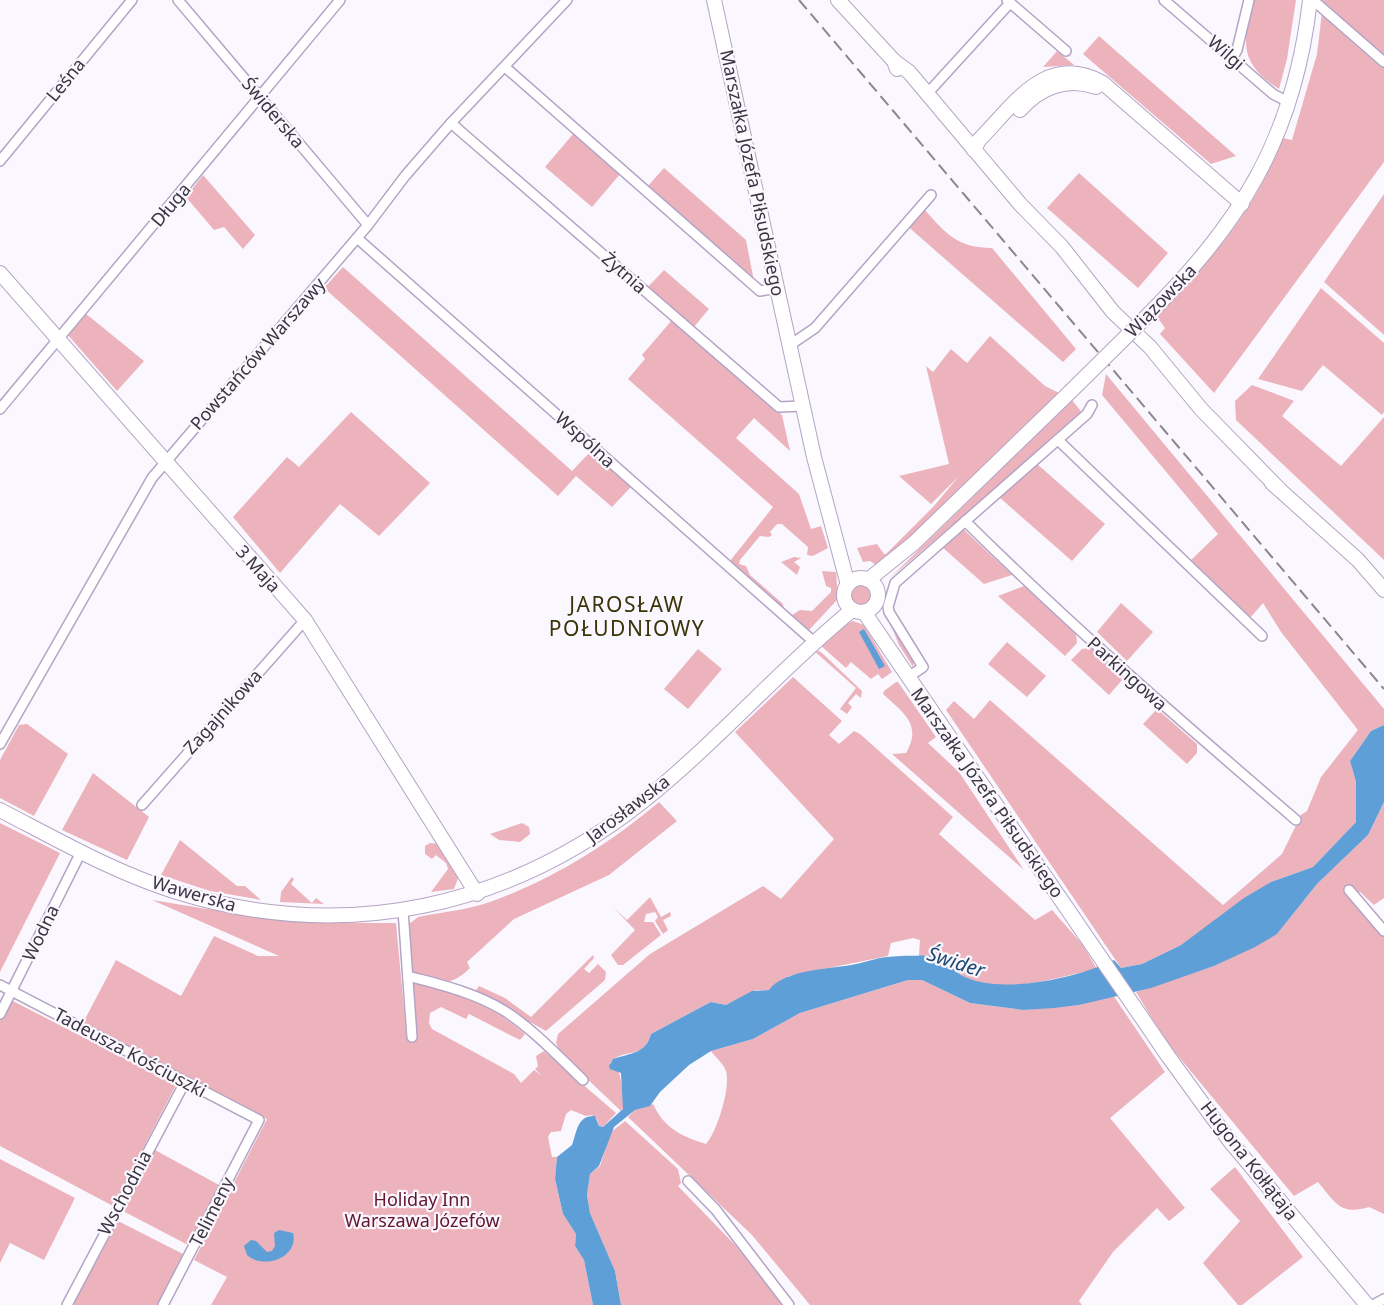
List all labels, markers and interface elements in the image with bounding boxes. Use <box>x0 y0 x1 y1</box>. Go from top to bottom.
street label: Wilgi <box>1203 29 1250 75</box>
street label: Marszałka Józefa Piłsudskiego <box>715 47 791 298</box>
street label: Leśna <box>40 53 90 106</box>
street label: Świderska <box>237 72 310 153</box>
street label: Długa <box>145 177 196 231</box>
street label: Żytnia <box>597 246 652 298</box>
street label: Wiązowska <box>1119 259 1201 342</box>
street label: Powstańców Warszawy <box>184 272 331 435</box>
street label: Wspólna <box>551 406 621 473</box>
street label: 3 Maja <box>231 539 286 597</box>
district label: JAROSŁAW POŁUDNIOWY <box>549 590 705 642</box>
street label: Parkingowa <box>1083 631 1173 716</box>
street label: Zagajnikowa <box>178 664 267 759</box>
street label: Marszałka Józefa Piłsudskiego <box>906 683 1070 902</box>
street label: Jarosławska <box>579 769 674 849</box>
street label: Wawerska <box>149 870 239 917</box>
street label: Wodna <box>16 901 64 965</box>
water label: Świder <box>924 940 989 984</box>
street label: Tadeusza Kościuszki <box>50 1002 211 1102</box>
street label: Hugona Kołłątaja <box>1196 1096 1304 1225</box>
street label: Wschodnia <box>92 1146 156 1239</box>
street label: Telimeny <box>183 1172 239 1251</box>
park label: Holiday Inn Warszawa Józefów <box>344 1187 500 1232</box>

